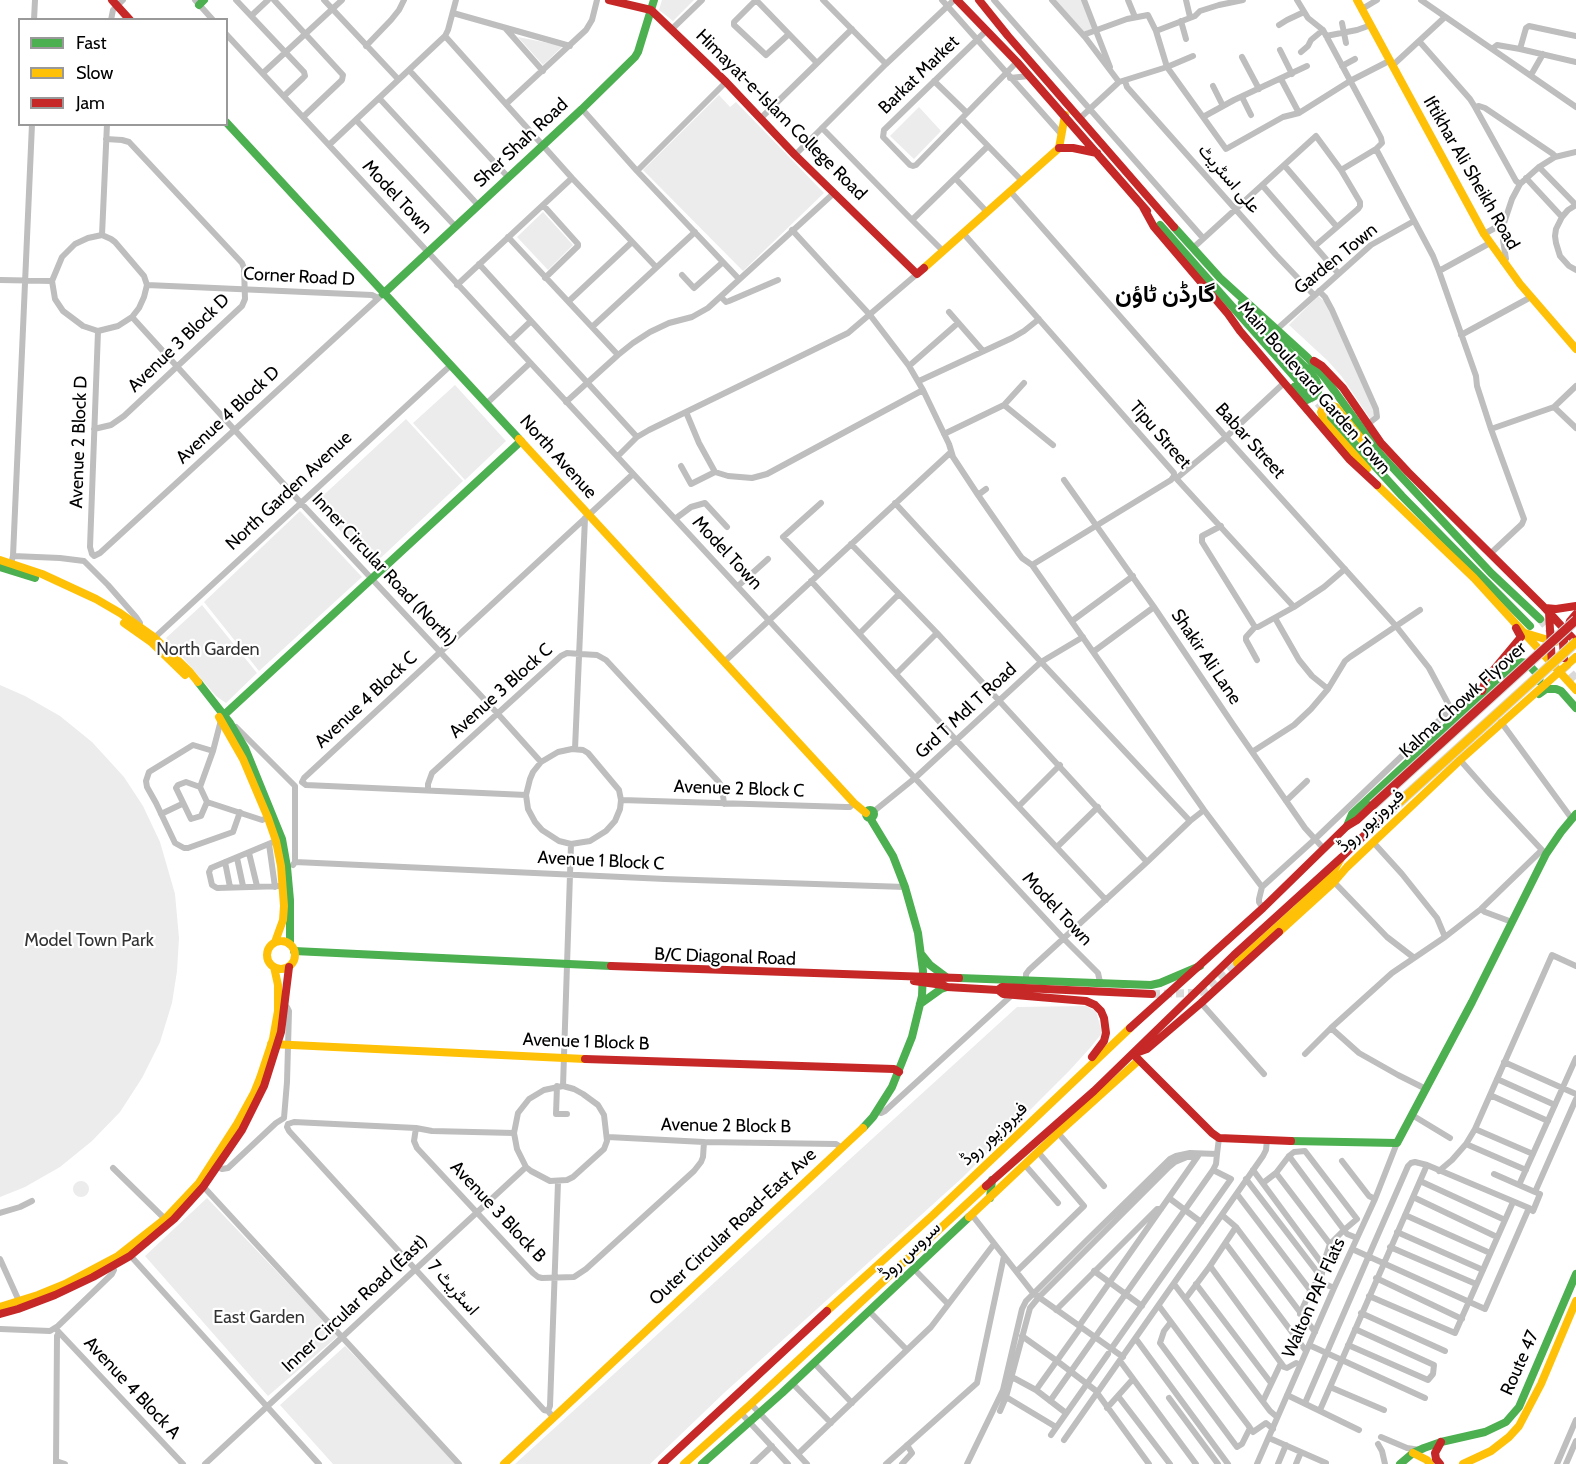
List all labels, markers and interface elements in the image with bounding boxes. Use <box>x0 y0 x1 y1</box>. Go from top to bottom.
legend <box>18 18 228 126</box>
street label: Himayat-e-Islam College Road <box>691 25 871 205</box>
street label: Barkat Market <box>874 31 964 119</box>
text: Fast <box>76 32 107 54</box>
text: Slow <box>76 62 113 84</box>
text: Jam <box>76 92 105 114</box>
street label: Iftikhar Ali Sheikh Road <box>1418 92 1524 254</box>
street label: Sher Shah Road <box>469 94 573 192</box>
street label: علی اسٹریٹ <box>1193 140 1265 218</box>
street label: Model Town <box>357 156 437 238</box>
street label: Garden Town <box>1290 219 1382 299</box>
street label: Corner Road D <box>243 263 355 291</box>
district label: گارڈن ٹاؤن <box>1115 281 1215 309</box>
street label: Avenue 3 Block D <box>124 289 234 397</box>
street label: Main Boulevard Garden Town <box>1233 297 1395 479</box>
street label: Avenue 4 Block D <box>172 362 284 468</box>
street label: Avenue 2 Block D <box>66 375 92 509</box>
street label: Tipu Street <box>1125 397 1195 473</box>
street label: Babar Street <box>1211 399 1289 483</box>
street label: North Avenue <box>515 411 601 503</box>
street label: North Garden Avenue <box>221 427 357 555</box>
street label: Inner Circular Road (North) <box>307 489 461 651</box>
street label: Model Town <box>687 512 767 594</box>
street label: Shakir Ali Lane <box>1166 605 1246 709</box>
street label: Kalma Chowk Flyover <box>1395 637 1531 763</box>
park label: North Garden <box>156 639 260 661</box>
street label: Avenue 3 Block C <box>445 639 557 743</box>
street label: Avenue 4 Block C <box>310 647 422 753</box>
street label: Grd T Mdl T Road <box>911 659 1021 763</box>
street label: Avenue 2 Block C <box>673 776 805 802</box>
street label: فیروزپور روڈ <box>1333 785 1409 857</box>
street label: Avenue 1 Block C <box>537 847 665 875</box>
street label: Model Town <box>1017 868 1097 950</box>
park label: Model Town Park <box>24 930 154 952</box>
street label: B/C Diagonal Road <box>654 944 796 970</box>
street label: Avenue 1 Block B <box>522 1029 650 1055</box>
street label: فیروزپور روڈ <box>956 1098 1032 1170</box>
street label: Avenue 2 Block B <box>661 1114 791 1138</box>
street label: Outer Circular Road-East Ave <box>645 1144 821 1310</box>
street label: Avenue 3 Block B <box>446 1157 550 1267</box>
street label: سروس روڈ <box>875 1217 945 1285</box>
street label: Inner Circular Road (East) <box>278 1231 432 1377</box>
street label: Walton PAF Flats <box>1278 1235 1350 1361</box>
street label: اسٹریٹ 7 <box>423 1256 483 1320</box>
park label: East Garden <box>213 1307 305 1329</box>
street label: Route 47 <box>1496 1327 1544 1399</box>
street label: Avenue 4 Block A <box>79 1332 185 1444</box>

